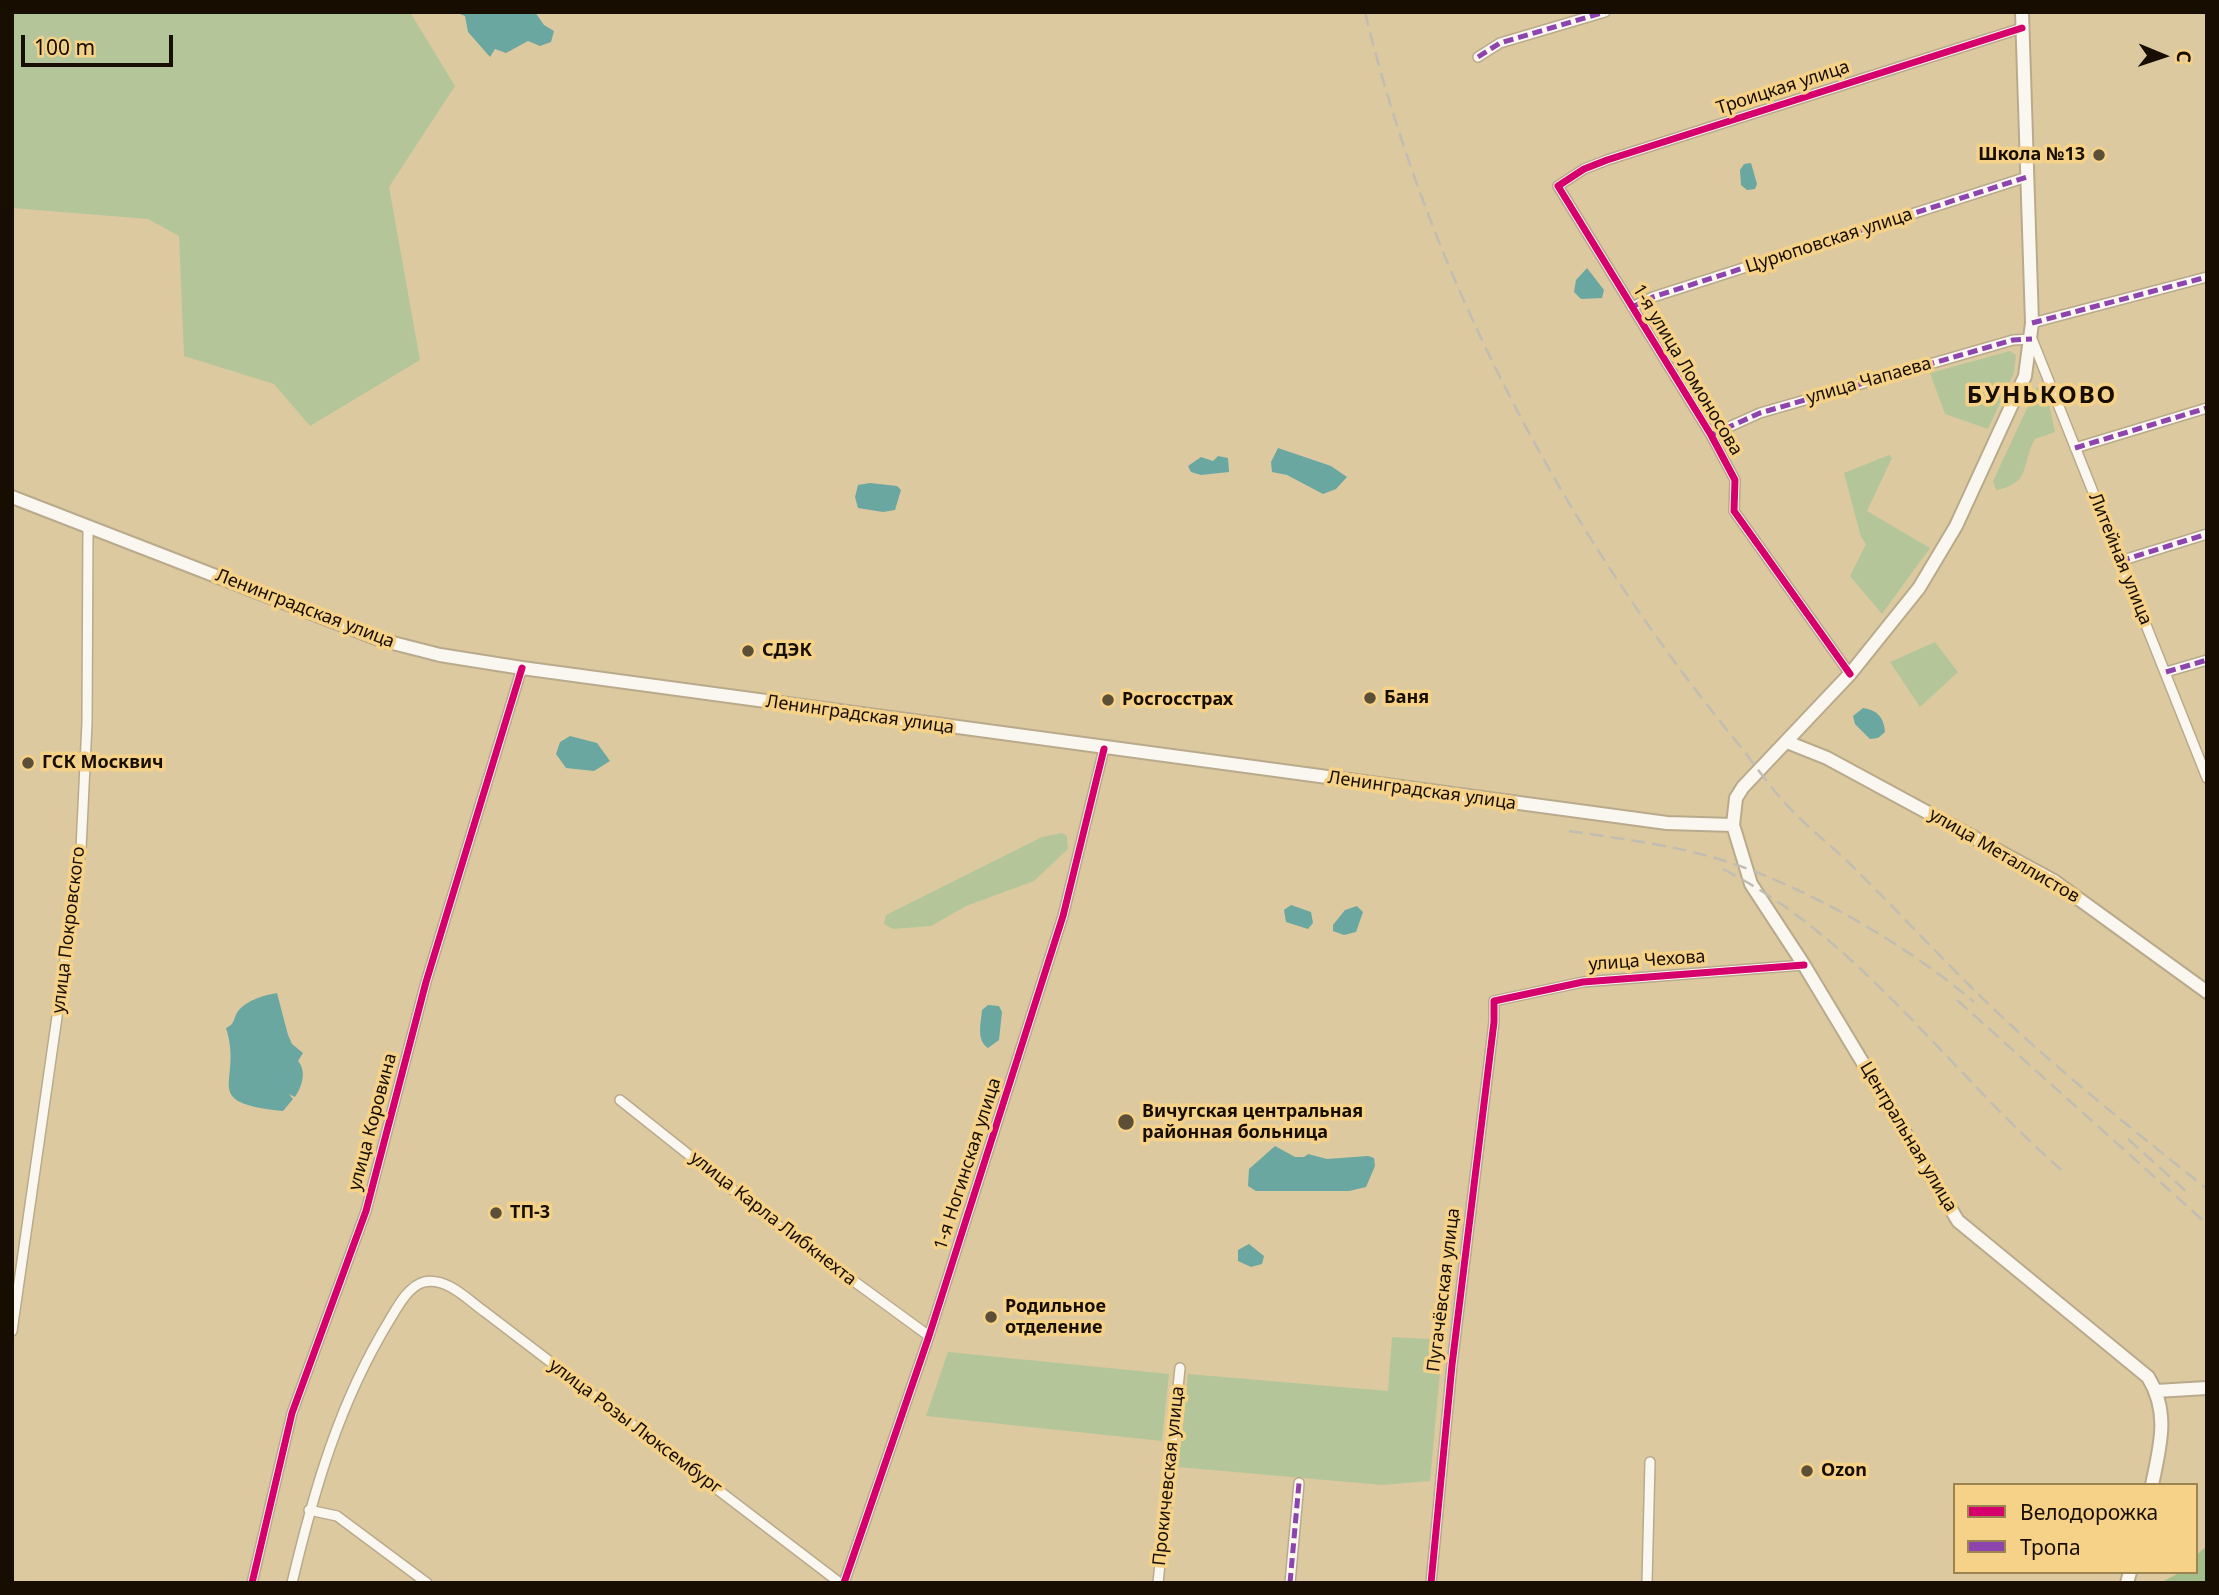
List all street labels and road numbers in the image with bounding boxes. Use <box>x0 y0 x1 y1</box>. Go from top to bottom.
street label: Троицкая улица <box>1714 56 1852 120</box>
street label: Цурюповская улица <box>1743 204 1915 278</box>
street label: 1-я улица Ломоносова <box>1627 280 1747 460</box>
street label: улица Чапаева <box>1804 353 1934 409</box>
street label: Литейная улица <box>2084 490 2156 628</box>
street label: Ленинградская улица <box>213 565 397 653</box>
street label: Ленинградская улица <box>765 691 955 739</box>
street label: Ленинградская улица <box>1327 767 1517 815</box>
street label: улица Металлистов <box>1925 804 2083 908</box>
street label: улица Покровского <box>48 845 90 1015</box>
street label: улица Чехова <box>1588 946 1706 976</box>
street label: улица Коровина <box>344 1051 402 1193</box>
street label: Центральная улица <box>1855 1058 1961 1216</box>
street label: 1-я Ногинская улица <box>930 1075 1006 1253</box>
street label: улица Карла Либкнехта <box>685 1147 861 1291</box>
street label: Пугачёвская улица <box>1423 1207 1465 1373</box>
street label: улица Розы Люксембург <box>544 1355 726 1499</box>
street label: Прокичевская улица <box>1149 1385 1189 1567</box>

